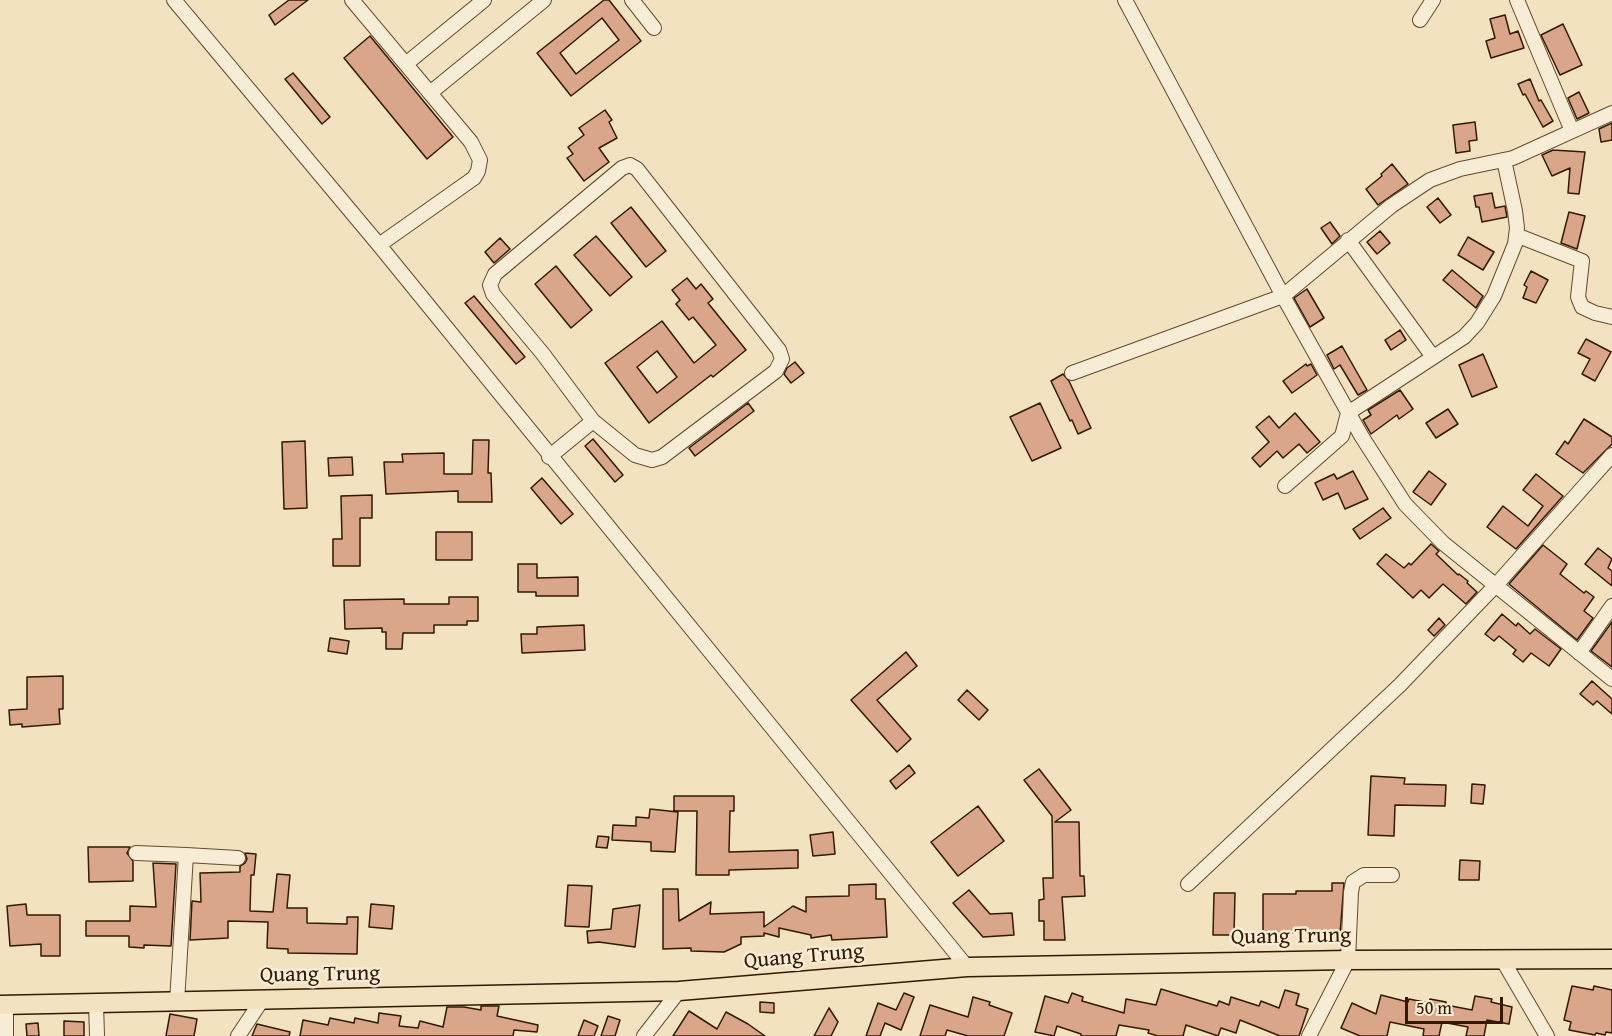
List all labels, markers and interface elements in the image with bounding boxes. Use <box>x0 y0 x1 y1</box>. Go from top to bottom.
street label: Quang Trung <box>1231 923 1351 951</box>
street label: Quang Trung <box>743 939 865 975</box>
street label: Quang Trung <box>260 961 380 989</box>
scale bar <box>1408 985 1506 1023</box>
text: 50 m <box>1416 994 1452 1021</box>

